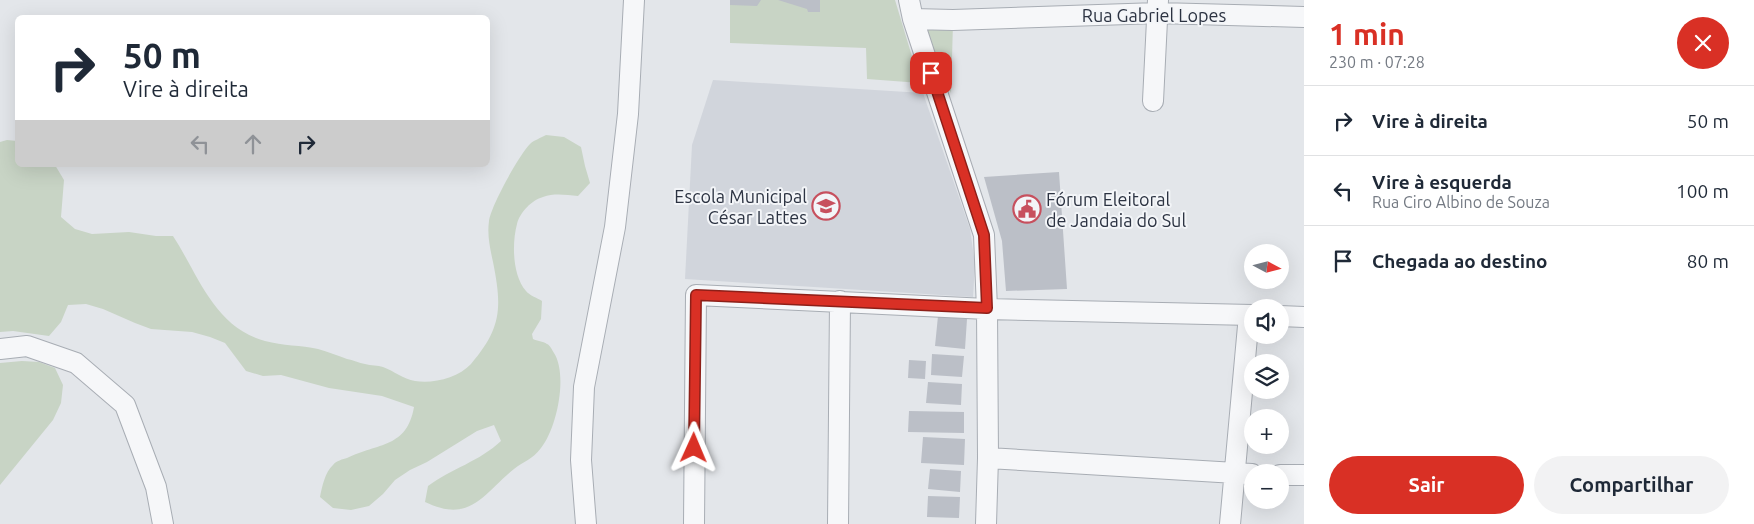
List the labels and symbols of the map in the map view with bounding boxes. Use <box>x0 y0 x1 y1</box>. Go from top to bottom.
street label: Rua Gabriel Lopes <box>1082 5 1226 25</box>
pin <box>910 52 952 94</box>
place label: Escola Municipal César Lattes <box>674 186 807 227</box>
place label: Fórum Eleitoral de Jandaia do Sul <box>1046 189 1186 230</box>
school or university icon: Escola Municipal César Lattes <box>811 191 841 221</box>
public building icon: Fórum Eleitoral de Jandaia do Sul <box>1012 194 1042 224</box>
north arrow <box>1244 244 1289 289</box>
position arrow <box>667 421 719 473</box>

